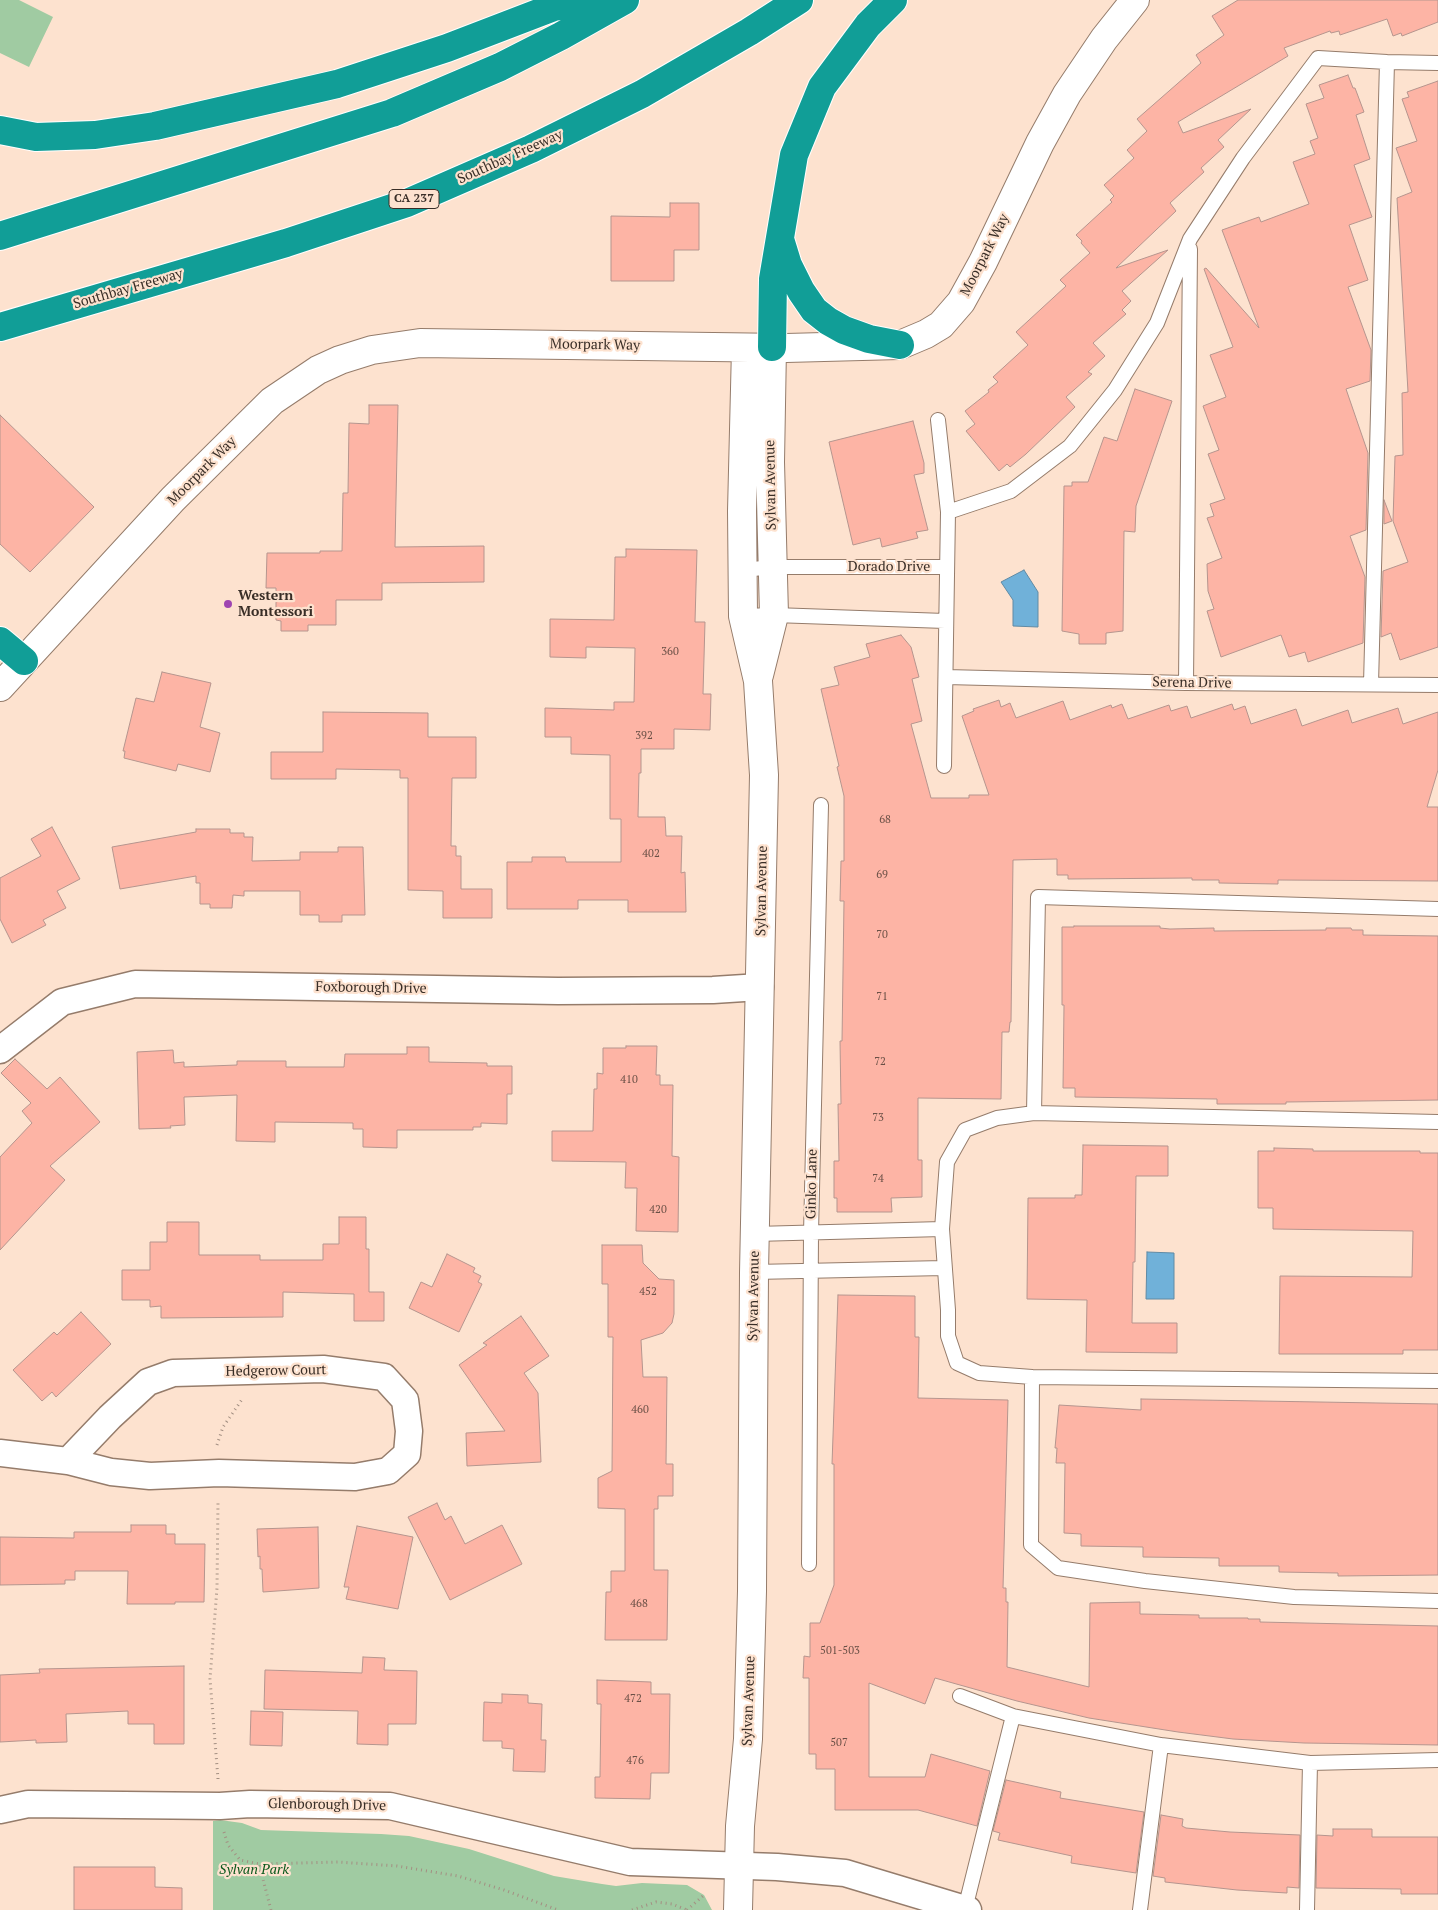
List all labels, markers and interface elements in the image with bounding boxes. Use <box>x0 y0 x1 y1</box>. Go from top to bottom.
street label: Southbay Freeway <box>455 126 565 188</box>
road number: CA 237 <box>389 190 439 208</box>
street label: Moorpark Way <box>957 211 1013 299</box>
street label: Southbay Freeway <box>71 265 185 313</box>
street label: Moorpark Way <box>550 336 640 354</box>
street label: Moorpark Way <box>164 433 240 509</box>
street label: Sylvan Avenue <box>762 440 780 530</box>
street label: Dorado Drive <box>848 559 930 575</box>
place label: Western Montessori <box>238 588 313 620</box>
marker: Western Montessori <box>222 598 234 610</box>
house number: 360 <box>661 645 679 659</box>
street label: Serena Drive <box>1152 674 1232 692</box>
house number: 392 <box>635 729 653 743</box>
house number: 68 <box>879 813 891 827</box>
street label: Sylvan Avenue <box>753 846 771 936</box>
house number: 402 <box>642 847 660 861</box>
house number: 69 <box>876 868 888 882</box>
house number: 70 <box>876 928 888 942</box>
street label: Foxborough Drive <box>315 979 427 997</box>
house number: 71 <box>876 990 888 1004</box>
house number: 72 <box>874 1055 886 1069</box>
house number: 410 <box>620 1073 638 1087</box>
house number: 73 <box>872 1111 884 1125</box>
street label: Ginko Lane <box>803 1149 821 1219</box>
house number: 74 <box>872 1172 884 1186</box>
house number: 420 <box>649 1203 667 1217</box>
street label: Sylvan Avenue <box>745 1251 763 1341</box>
house number: 452 <box>639 1285 657 1299</box>
street label: Hedgerow Court <box>225 1362 327 1380</box>
house number: 460 <box>631 1403 649 1417</box>
house number: 468 <box>630 1597 648 1611</box>
house number: 501-503 <box>820 1644 860 1658</box>
street label: Sylvan Avenue <box>739 1655 759 1747</box>
house number: 472 <box>624 1692 642 1706</box>
house number: 507 <box>830 1736 848 1750</box>
house number: 476 <box>626 1754 644 1768</box>
street label: Glenborough Drive <box>268 1796 386 1814</box>
park label: Sylvan Park <box>219 1862 289 1878</box>

